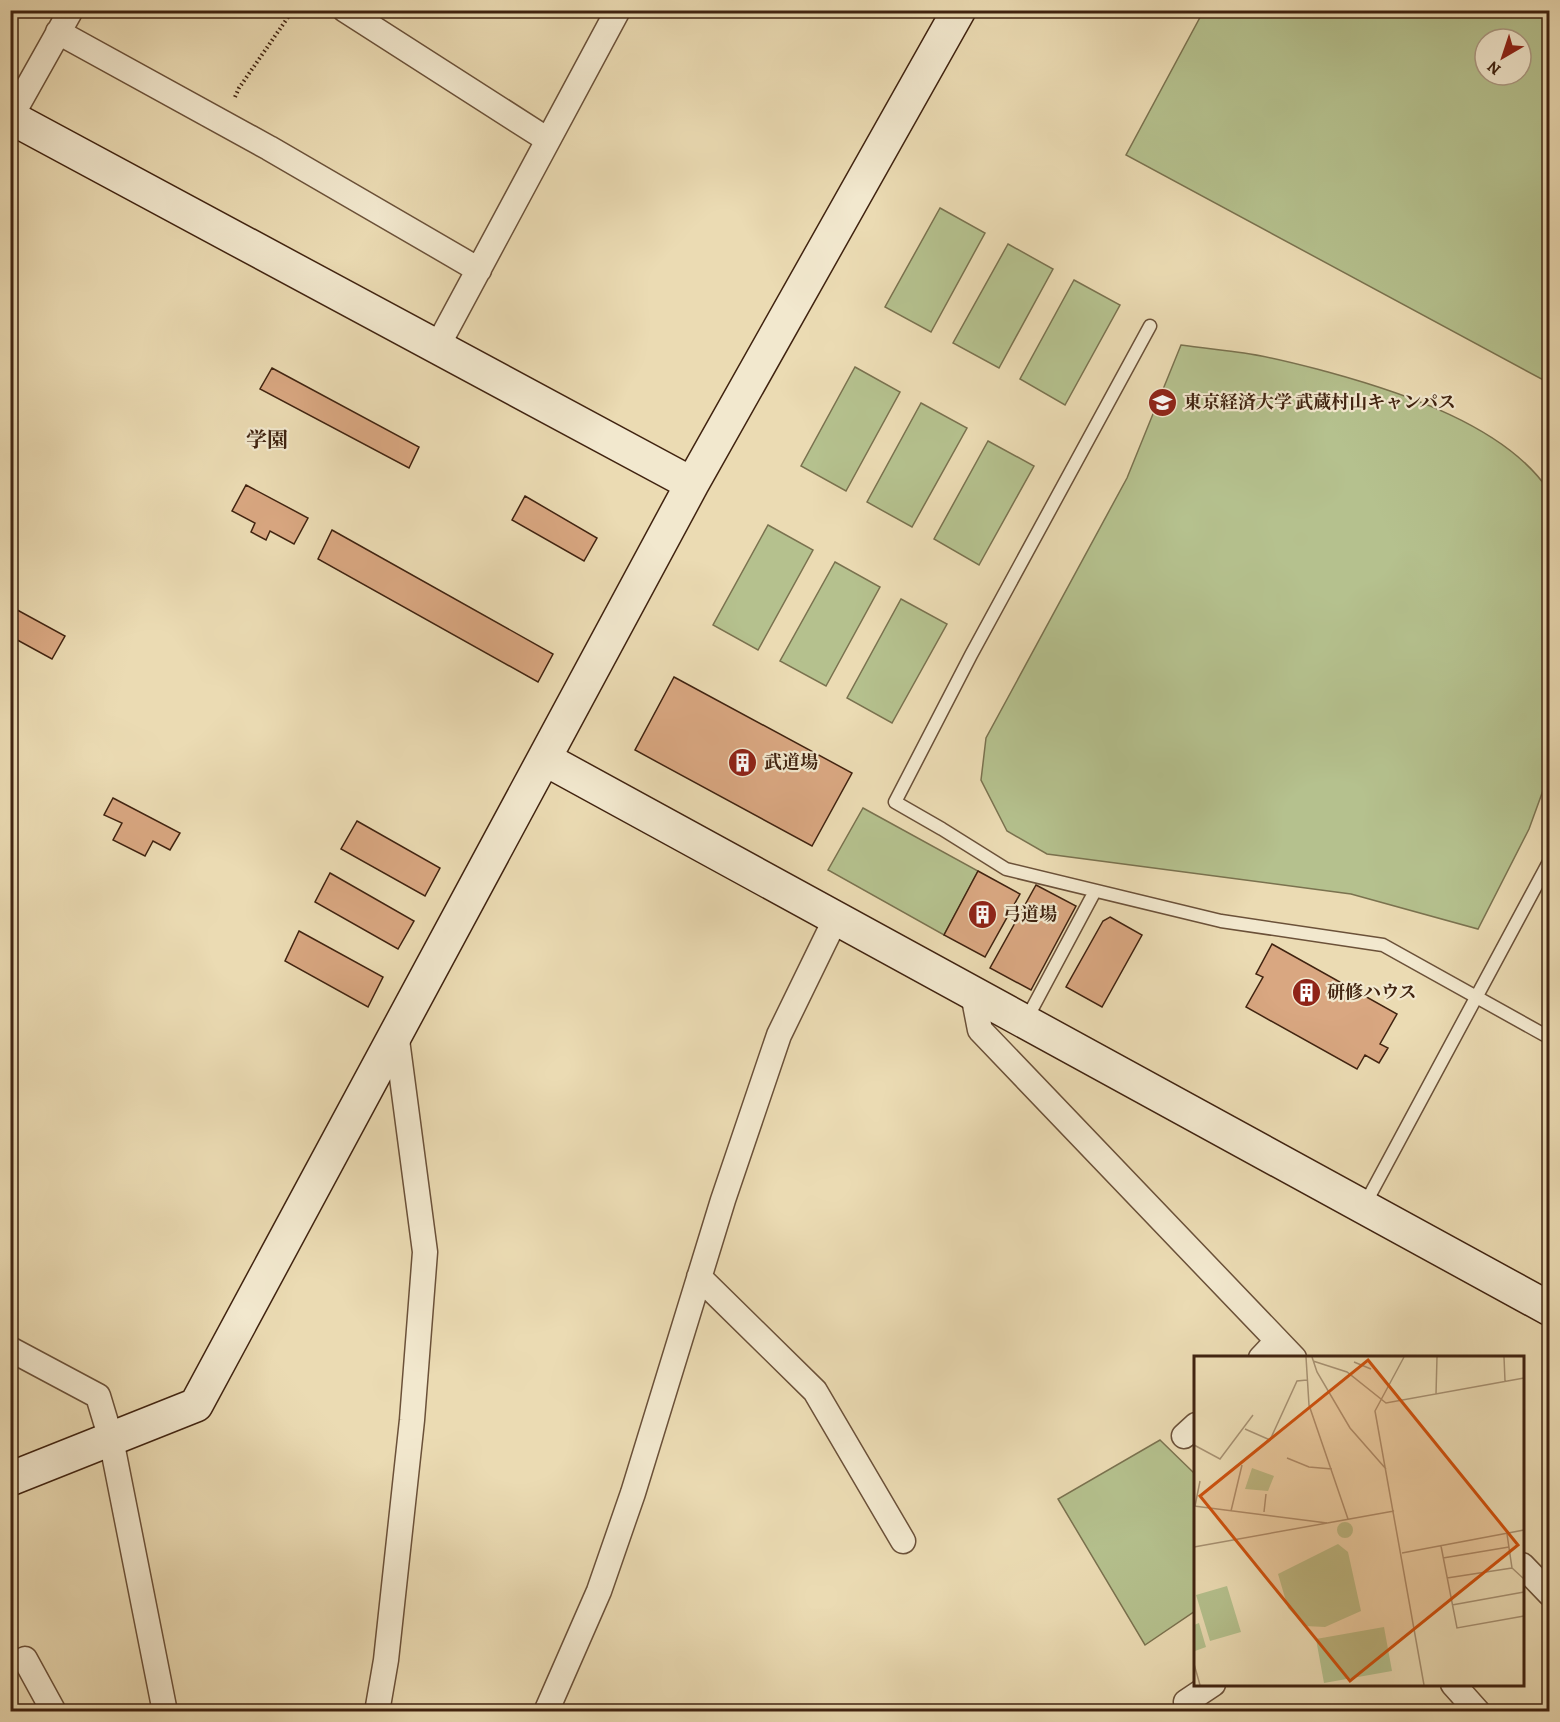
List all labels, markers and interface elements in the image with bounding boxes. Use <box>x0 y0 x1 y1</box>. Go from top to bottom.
north arrow <box>1473 27 1533 87</box>
text: N <box>1482 55 1506 80</box>
school or university icon: 東京経済大学 武蔵村山キャンパス <box>1147 386 1179 418</box>
place label: 東京経済大学 武蔵村山キャンパス <box>1184 390 1456 414</box>
district label: 学園 <box>246 426 288 454</box>
building icon: 武道場 <box>727 746 759 778</box>
place label: 武道場 <box>764 750 818 774</box>
building icon: 弓道場 <box>966 898 998 930</box>
place label: 弓道場 <box>1003 902 1057 926</box>
building icon: 研修ハウス <box>1290 976 1322 1008</box>
place label: 研修ハウス <box>1327 980 1416 1004</box>
inset map <box>1194 1356 1524 1686</box>

